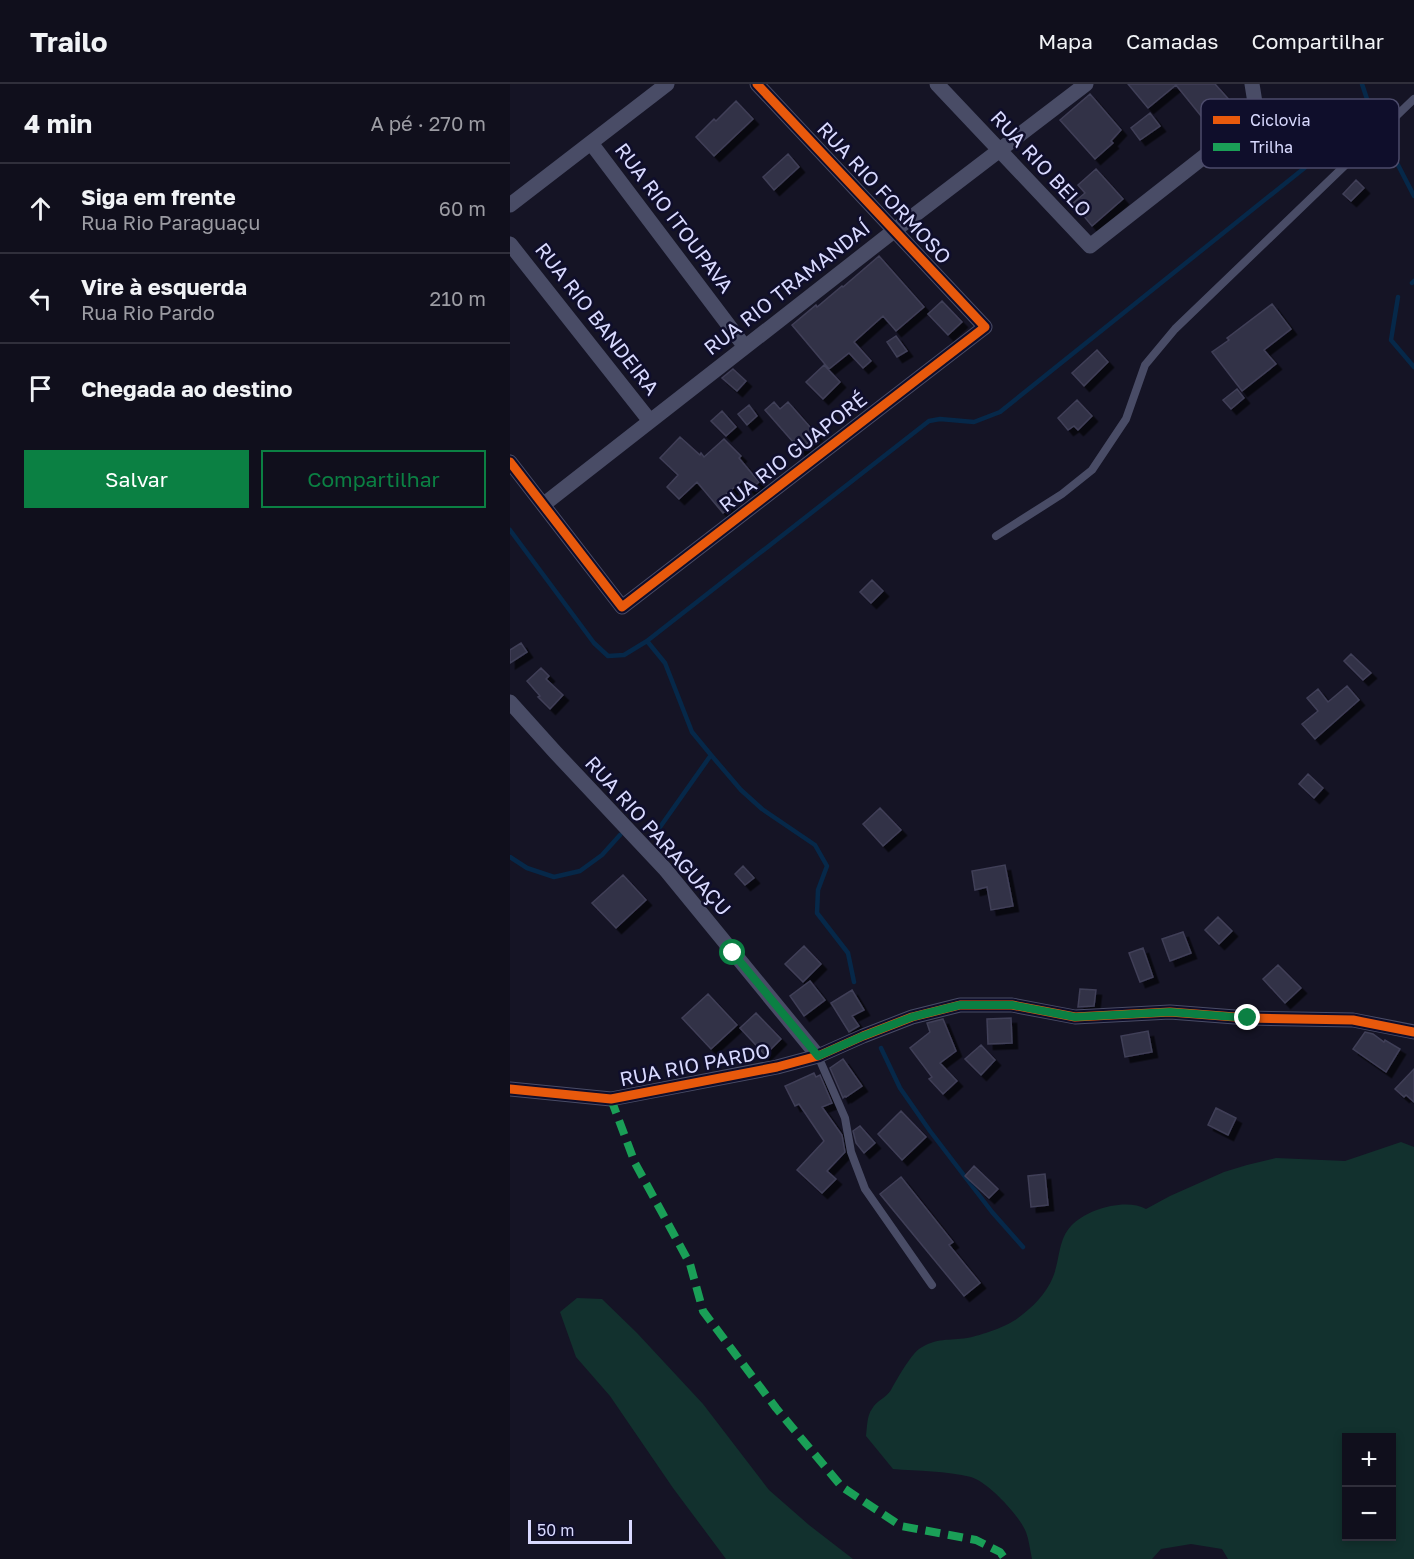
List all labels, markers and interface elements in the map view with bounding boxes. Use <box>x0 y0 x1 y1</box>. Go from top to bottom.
text: Trailo <box>30 25 108 58</box>
text: Mapa <box>1038 28 1093 54</box>
text: Camadas <box>1126 28 1218 54</box>
text: Compartilhar <box>1251 28 1384 54</box>
legend <box>1201 99 1399 168</box>
street label: RUA RIO BELO <box>986 105 1097 221</box>
text: 4 min <box>24 108 92 139</box>
text: Ciclovia <box>1250 110 1310 130</box>
text: A pé · 270 m <box>370 111 486 135</box>
street label: RUA RIO FORMOSO <box>813 116 957 268</box>
text: Trilha <box>1250 137 1293 157</box>
street label: RUA RIO ITOUPAVA <box>611 138 739 297</box>
text: Siga em frente <box>81 183 236 210</box>
icon: ahead <box>24 192 57 225</box>
text: 60 m <box>439 196 486 220</box>
text: Rua Rio Paraguaçu <box>81 210 260 234</box>
street label: RUA RIO TRAMANDAÍ <box>699 215 875 359</box>
street label: RUA RIO BANDEIRA <box>531 237 665 399</box>
text: Vire à esquerda <box>81 273 247 300</box>
icon: left <box>24 282 57 315</box>
text: 210 m <box>430 286 486 310</box>
text: Rua Rio Pardo <box>81 300 215 324</box>
icon: arrive <box>24 372 57 405</box>
text: Chegada ao destino <box>81 375 293 402</box>
street label: RUA RIO GUAPORÉ <box>714 386 871 516</box>
button: Salvar <box>24 450 249 508</box>
button: Compartilhar <box>261 450 486 508</box>
street label: RUA RIO PARAGUAÇU <box>581 751 737 920</box>
route start <box>719 939 745 965</box>
route end <box>1234 1004 1260 1030</box>
street label: RUA RIO PARDO <box>618 1038 772 1090</box>
map controls <box>1342 1433 1396 1541</box>
button: + <box>1342 1433 1396 1487</box>
button: − <box>1342 1487 1396 1541</box>
scale bar <box>528 1517 632 1544</box>
text: 50 m <box>537 1520 574 1540</box>

